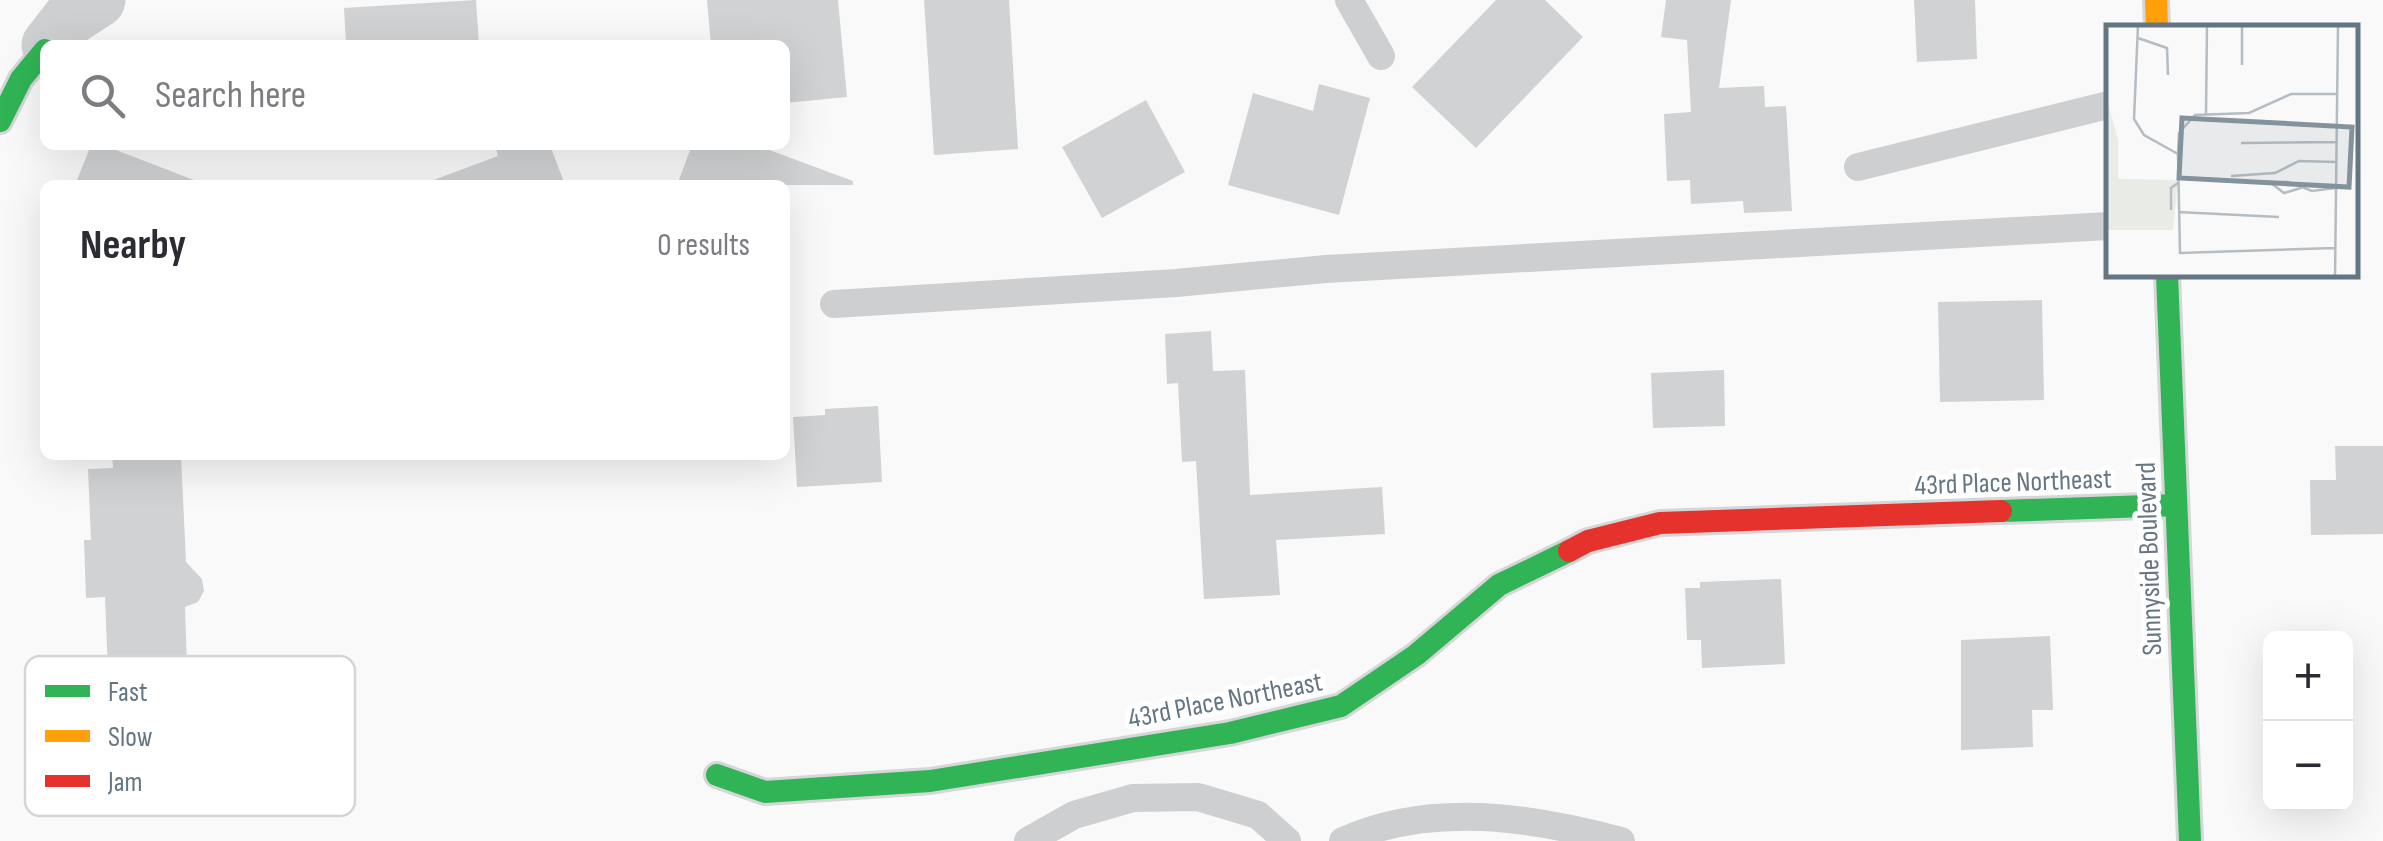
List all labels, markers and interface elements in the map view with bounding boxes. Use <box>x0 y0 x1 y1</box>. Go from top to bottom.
inset map <box>2106 25 2358 278</box>
search box <box>40 40 790 150</box>
icon: search <box>75 68 130 123</box>
text: Search here <box>155 73 306 118</box>
text: Nearby <box>80 220 186 271</box>
text: 0 results <box>657 226 750 265</box>
street label: Sunnyside Boulevard <box>2130 462 2169 656</box>
street label: 43rd Place Northeast <box>1914 463 2112 502</box>
map controls <box>2263 631 2353 811</box>
button: + <box>2263 631 2353 721</box>
legend <box>25 656 355 816</box>
street label: 43rd Place Northeast <box>1125 665 1325 735</box>
text: Fast <box>108 676 147 709</box>
text: Slow <box>108 721 153 754</box>
button: − <box>2263 721 2353 811</box>
text: Jam <box>107 766 143 799</box>

